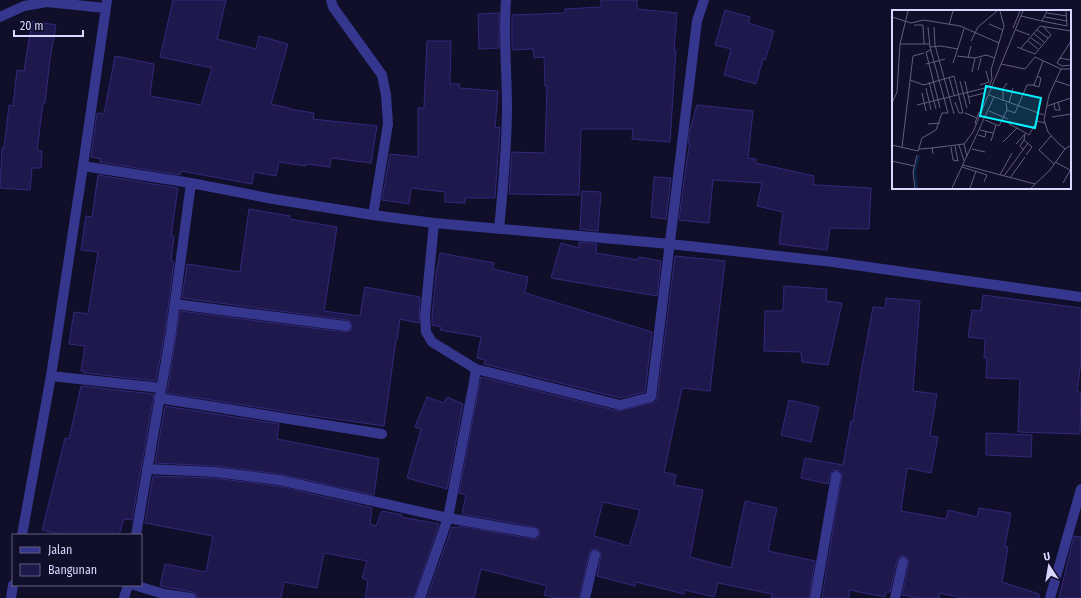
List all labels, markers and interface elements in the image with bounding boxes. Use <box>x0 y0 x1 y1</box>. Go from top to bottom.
inset map <box>892 10 1071 189</box>
scale bar <box>14 12 83 38</box>
text: 20 m <box>20 19 44 33</box>
legend <box>12 534 142 586</box>
text: Jalan <box>48 543 72 557</box>
north arrow <box>1029 546 1069 586</box>
text: U <box>1043 550 1052 564</box>
text: Bangunan <box>48 563 97 577</box>

